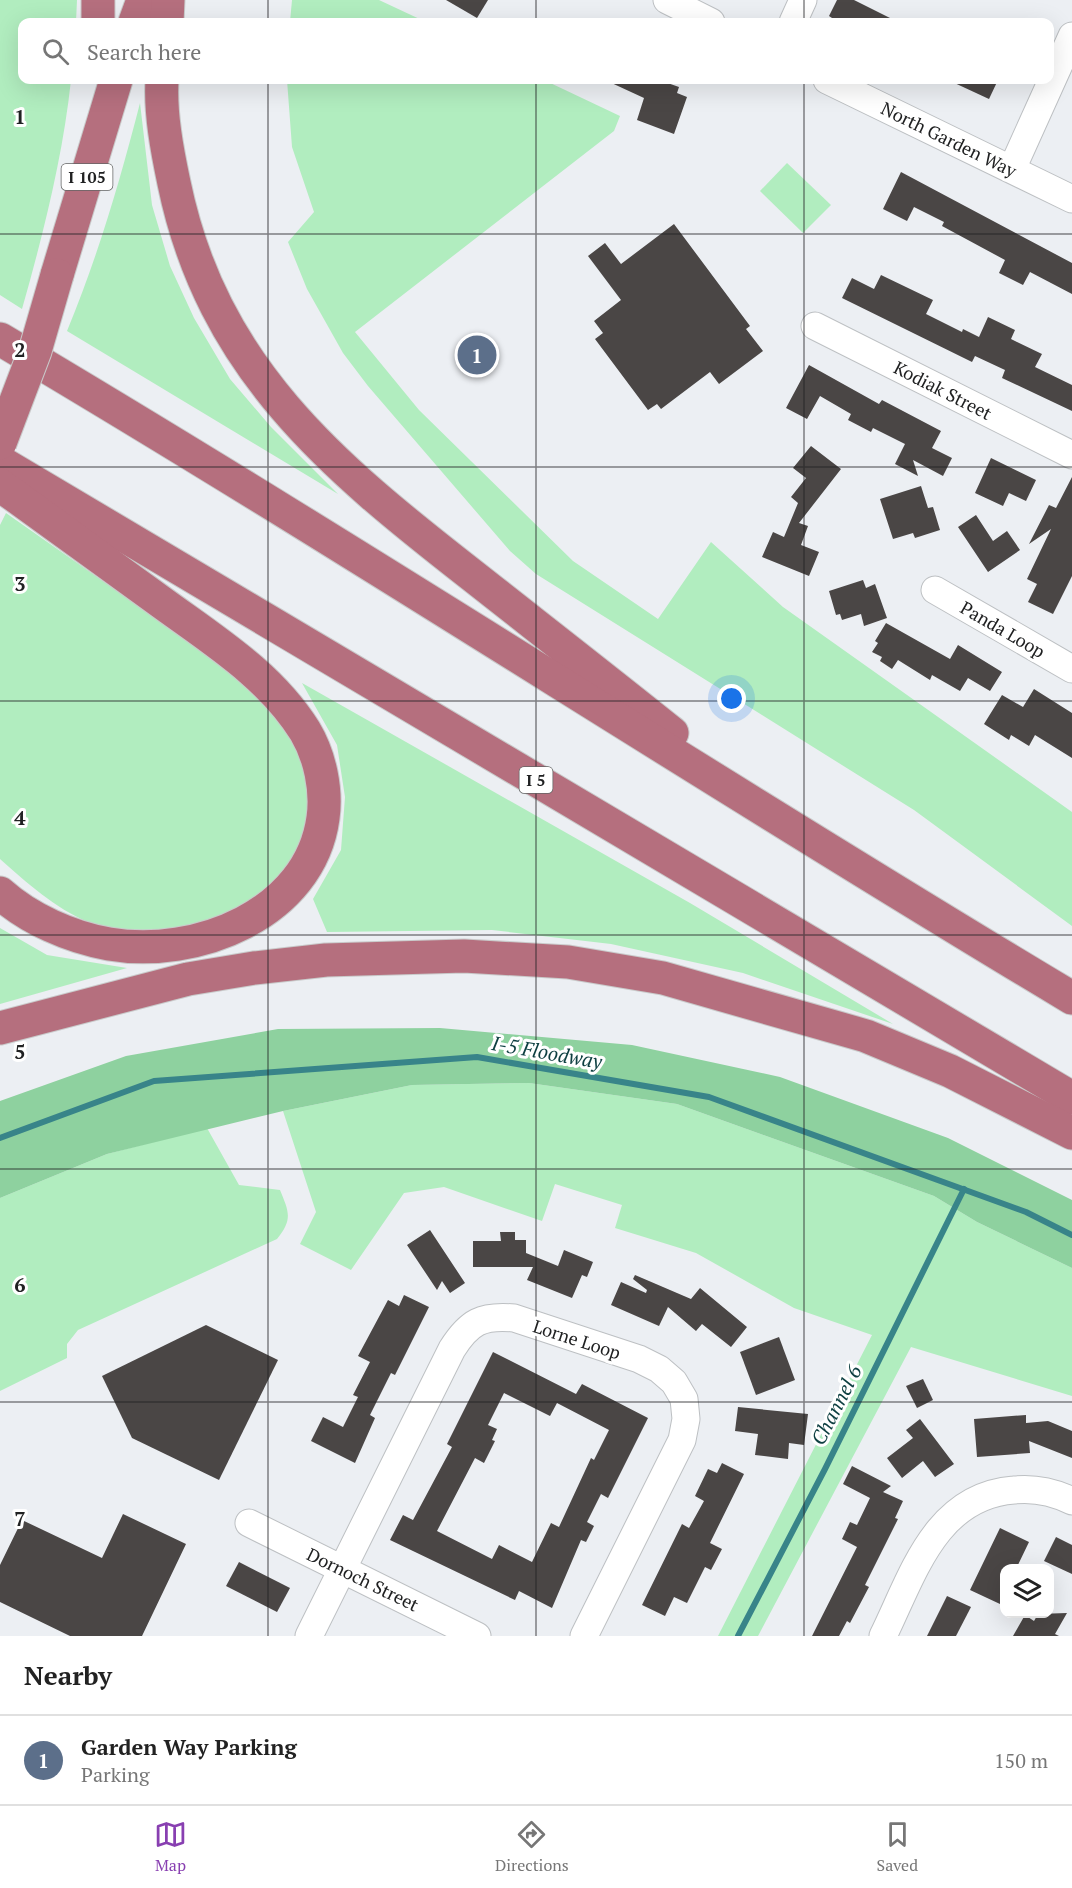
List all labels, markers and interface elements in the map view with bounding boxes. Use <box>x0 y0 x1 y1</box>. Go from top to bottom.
search box <box>18 18 1054 84</box>
icon: search <box>39 35 72 68</box>
text: Search here <box>87 37 201 66</box>
street label: North Garden Way <box>877 96 1022 183</box>
text: 1 <box>14 103 26 130</box>
road number: I 105 <box>62 164 112 190</box>
pin: 1 <box>458 332 496 378</box>
text: 2 <box>14 336 26 363</box>
street label: Kodiak Street <box>890 355 996 425</box>
text: 3 <box>14 570 26 597</box>
street label: Panda Loop <box>956 595 1050 663</box>
your location <box>717 684 746 713</box>
road number: I 5 <box>520 767 552 793</box>
text: 4 <box>14 804 26 831</box>
water label: I-5 Floodway <box>489 1029 605 1075</box>
text: 5 <box>14 1038 26 1065</box>
text: 6 <box>14 1271 26 1298</box>
street label: Lorne Loop <box>530 1314 624 1364</box>
water label: Channel 6 <box>804 1360 868 1450</box>
text: 7 <box>14 1505 26 1532</box>
street label: Dornoch Street <box>303 1542 423 1617</box>
map controls <box>1000 1564 1054 1618</box>
button: layers <box>1000 1564 1054 1618</box>
text: Nearby <box>24 1658 112 1692</box>
text: Garden Way Parking <box>81 1732 297 1761</box>
text: 1 <box>38 1747 49 1774</box>
text: 150 m <box>994 1747 1048 1774</box>
text: Parking <box>81 1761 149 1788</box>
tab: Map <box>154 1818 187 1876</box>
tab: Directions <box>495 1818 569 1876</box>
tab: Saved <box>877 1818 918 1876</box>

